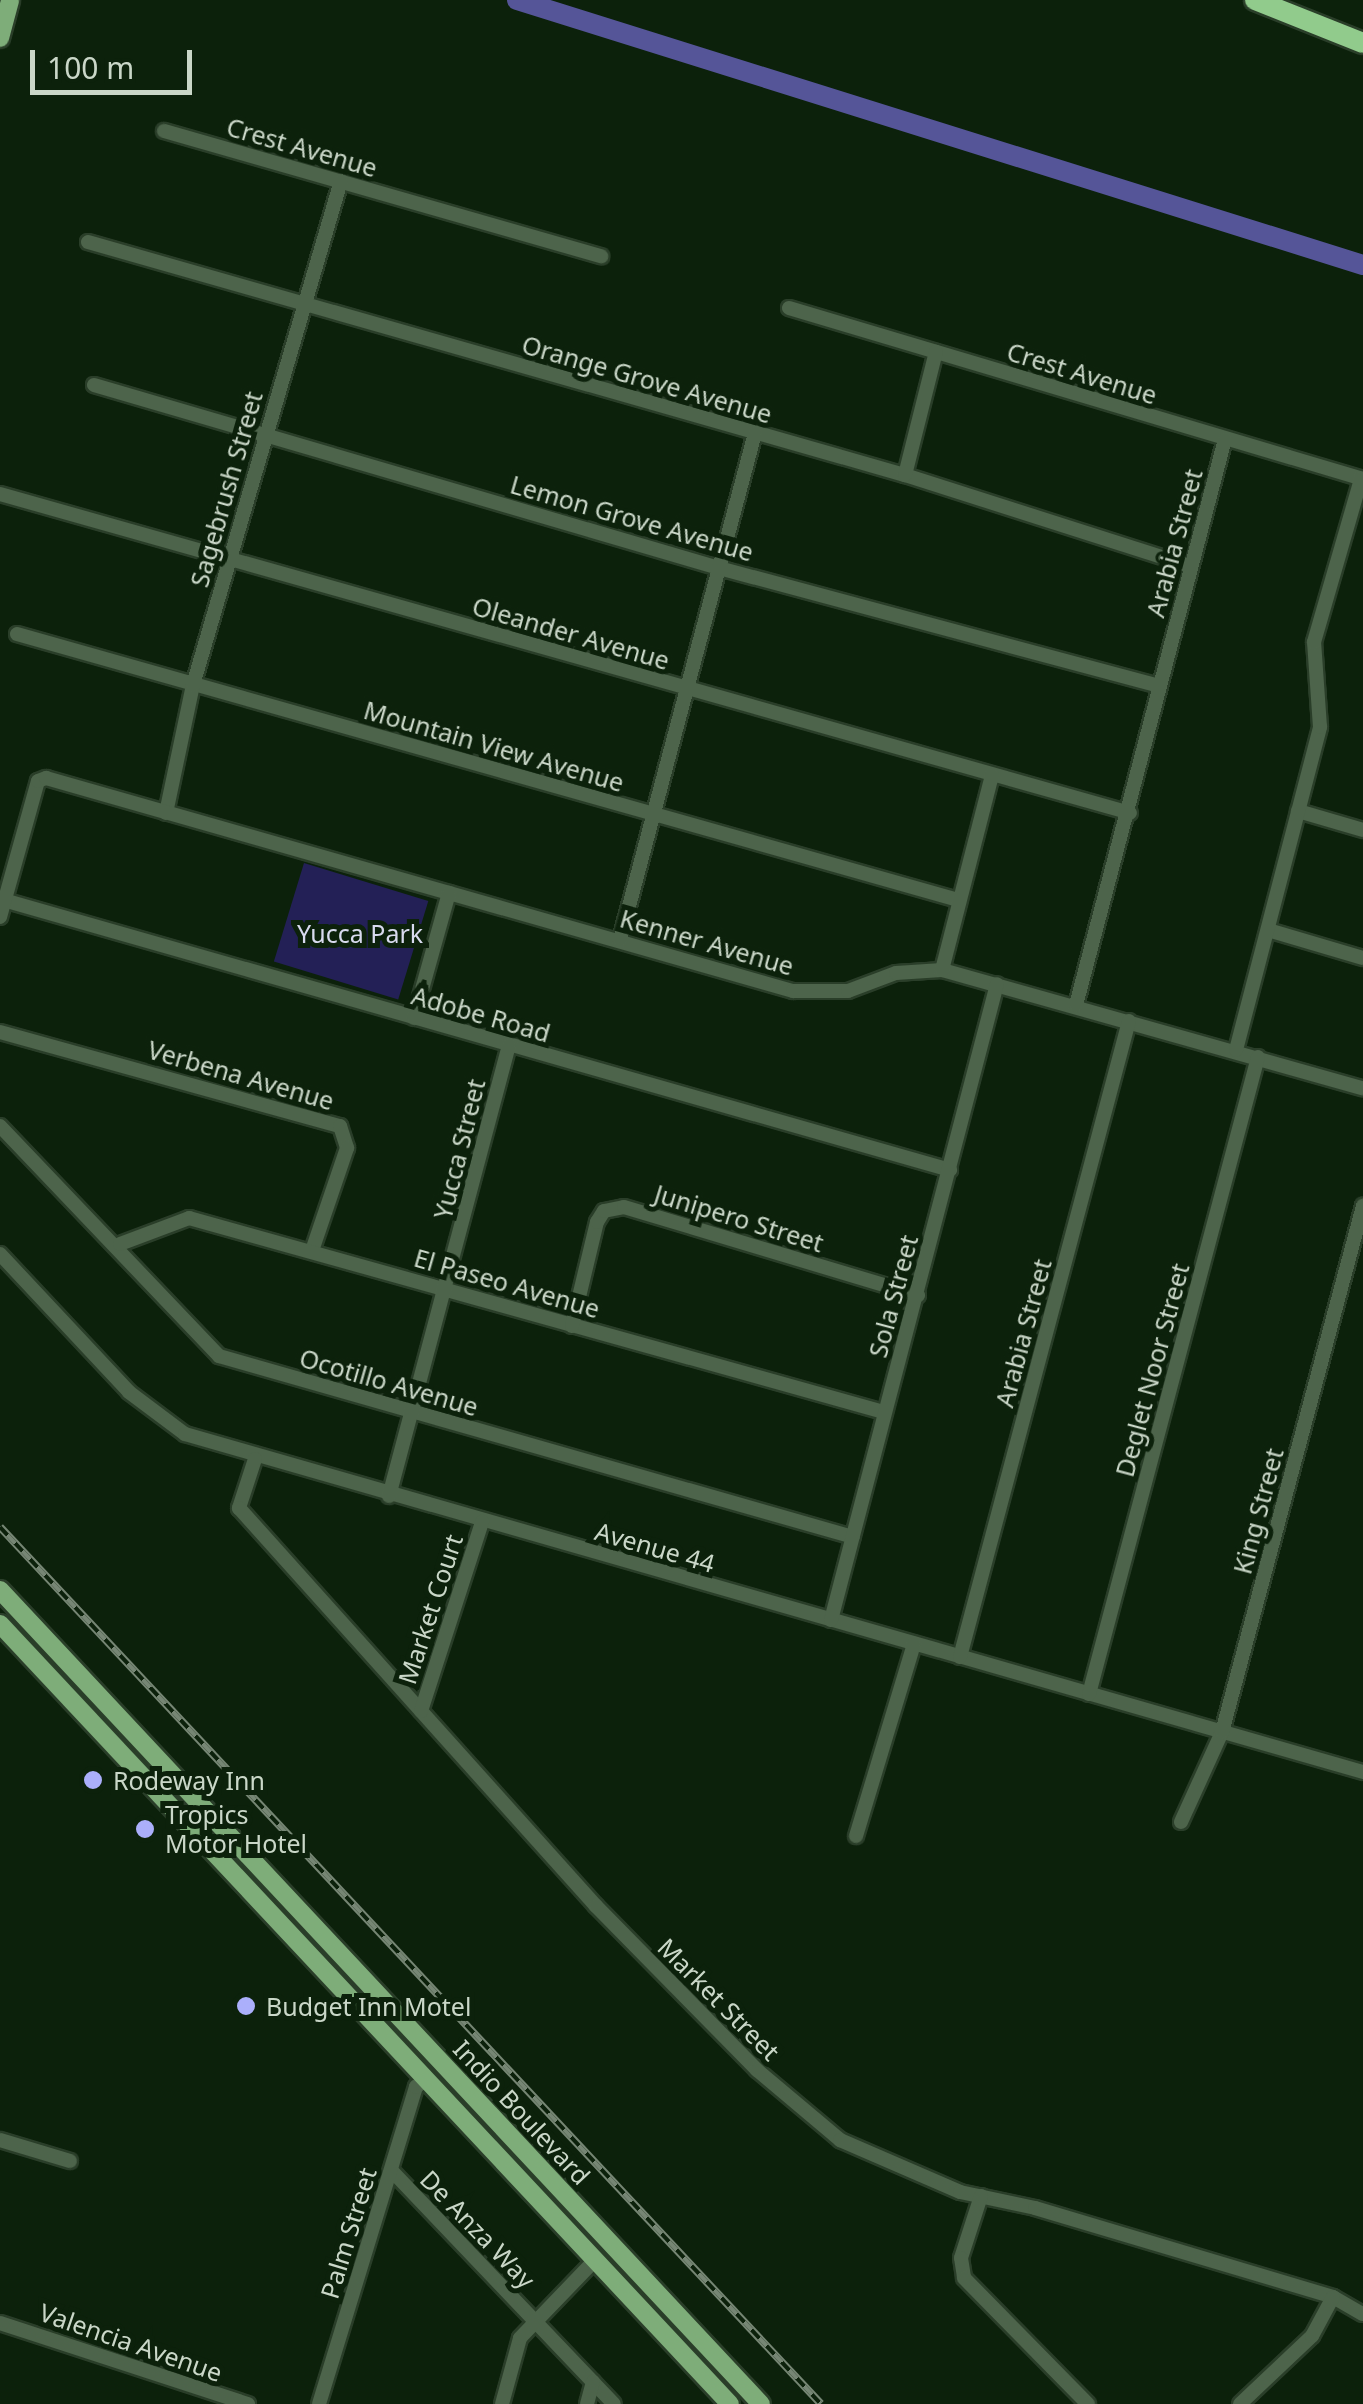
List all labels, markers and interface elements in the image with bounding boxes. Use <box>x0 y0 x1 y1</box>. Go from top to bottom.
scale bar <box>35 30 198 92</box>
text: 100 m <box>47 47 134 88</box>
street label: Crest Avenue <box>223 111 381 183</box>
street label: Orange Grove Avenue <box>519 329 775 429</box>
street label: Crest Avenue <box>1004 336 1160 410</box>
street label: Sagebrush Street <box>184 388 268 590</box>
street label: Arabia Street <box>1140 466 1208 620</box>
street label: Lemon Grove Avenue <box>507 469 757 567</box>
street label: Oleander Avenue <box>469 591 673 675</box>
street label: Mountain View Avenue <box>361 694 627 798</box>
street label: Kenner Avenue <box>617 903 797 981</box>
park label: Yucca Park <box>297 918 423 948</box>
street label: Adobe Road <box>408 980 554 1048</box>
street label: Verbena Avenue <box>145 1034 337 1116</box>
street label: Yucca Street <box>427 1076 491 1222</box>
street label: Junipero Street <box>651 1178 827 1258</box>
street label: Sola Street <box>862 1231 924 1361</box>
street label: El Paseo Avenue <box>411 1242 603 1324</box>
street label: Arabia Street <box>989 1256 1057 1410</box>
street label: Deglet Noor Street <box>1109 1260 1195 1480</box>
street label: Ocotillo Avenue <box>296 1342 482 1422</box>
street label: King Street <box>1227 1445 1289 1577</box>
street label: Avenue 44 <box>592 1516 718 1578</box>
street label: Market Court <box>392 1530 468 1688</box>
place label: Rodeway Inn <box>113 1765 265 1795</box>
marker: Rodeway Inn <box>82 1769 104 1791</box>
place label: Tropics Motor Hotel <box>165 1800 307 1859</box>
marker: Tropics Motor Hotel <box>134 1818 156 1840</box>
street label: Market Street <box>652 1932 786 2066</box>
place label: Budget Inn Motel <box>266 1991 471 2021</box>
marker: Budget Inn Motel <box>235 1995 257 2017</box>
street label: Indio Boulevard <box>448 2034 596 2190</box>
street label: Palm Street <box>314 2164 382 2302</box>
street label: De Anza Way <box>414 2164 542 2294</box>
street label: Valencia Avenue <box>36 2297 226 2387</box>

